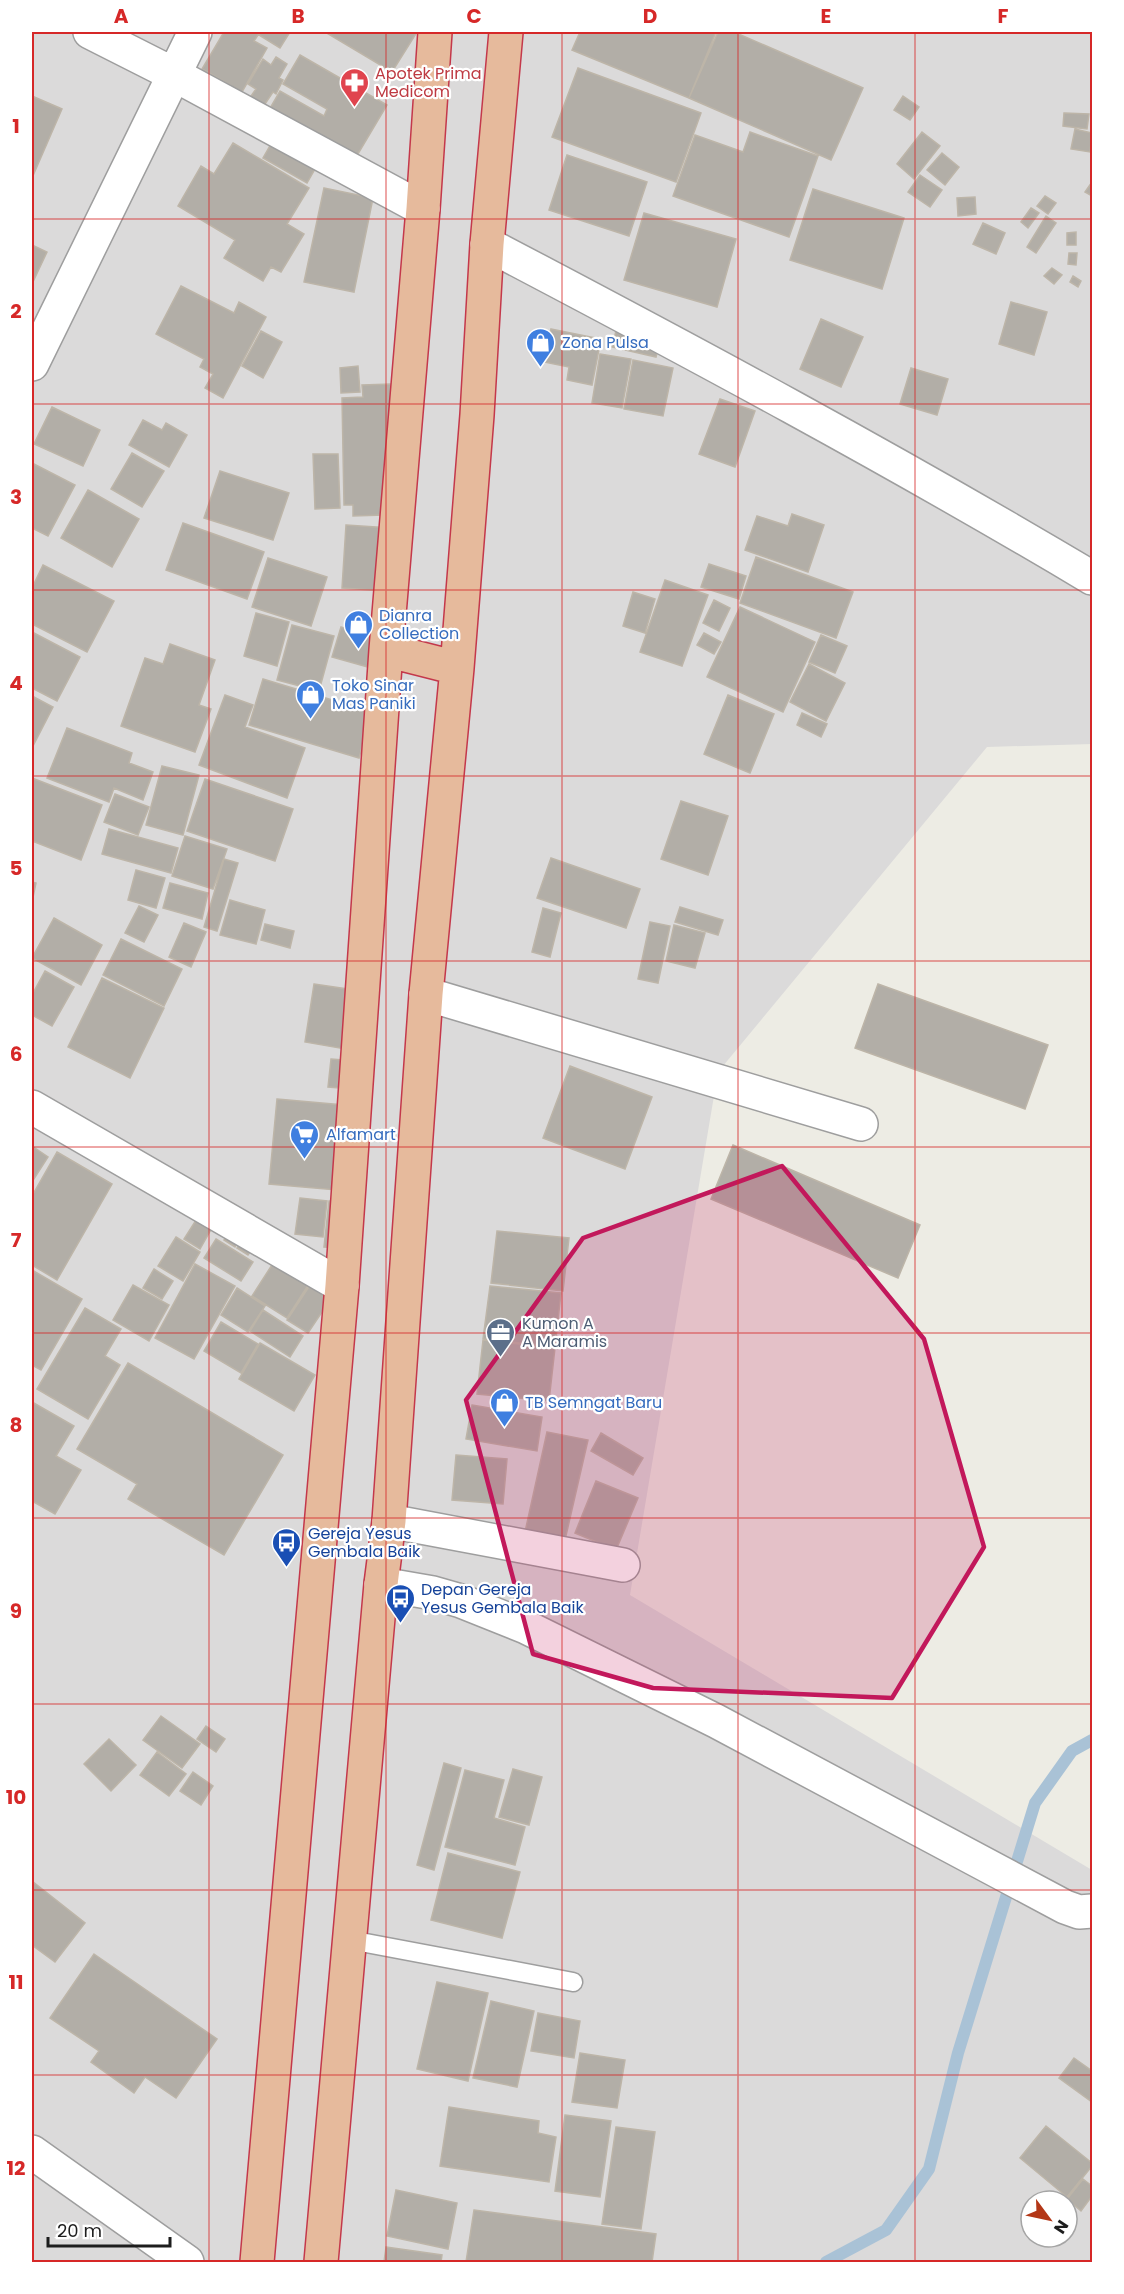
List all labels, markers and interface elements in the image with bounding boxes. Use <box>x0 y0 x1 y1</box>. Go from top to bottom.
text: A <box>114 2 129 30</box>
text: B <box>291 2 305 30</box>
text: C <box>466 2 482 30</box>
text: D <box>643 2 657 30</box>
text: E <box>821 2 831 30</box>
text: F <box>998 2 1009 30</box>
place label: Apotek Prima Medicom <box>375 62 482 103</box>
pharmacy icon: Apotek Prima Medicom <box>338 66 370 108</box>
text: 1 <box>12 112 20 140</box>
text: 2 <box>10 297 22 325</box>
shop icon: Zona Pulsa <box>525 326 557 368</box>
place label: Zona Pulsa <box>562 331 649 354</box>
text: 3 <box>10 483 22 511</box>
place label: Dianra Collection <box>379 604 459 645</box>
shop icon: Dianra Collection <box>342 608 374 650</box>
text: 4 <box>9 669 23 697</box>
place label: Toko Sinar Mas Paniki <box>332 674 416 715</box>
shop icon: Toko Sinar Mas Paniki <box>295 678 327 720</box>
text: 5 <box>10 854 23 882</box>
text: 6 <box>10 1040 22 1068</box>
supermarket icon: Alfamart <box>289 1118 321 1160</box>
place label: Alfamart <box>326 1123 396 1146</box>
text: 7 <box>11 1226 22 1254</box>
place label: Kumon A A Maramis <box>522 1312 607 1353</box>
office icon: Kumon A A Maramis <box>485 1316 517 1358</box>
shop icon: TB Semngat Baru <box>488 1386 520 1428</box>
place label: TB Semngat Baru <box>525 1391 662 1414</box>
text: 8 <box>10 1411 22 1439</box>
place label: Gereja Yesus Gembala Baik <box>308 1522 421 1563</box>
bus stop icon: Gereja Yesus Gembala Baik <box>271 1526 303 1568</box>
place label: Depan Gereja Yesus Gembala Baik <box>421 1578 585 1619</box>
bus stop icon: Depan Gereja Yesus Gembala Baik <box>384 1582 416 1624</box>
text: 9 <box>10 1597 22 1625</box>
text: 10 <box>6 1783 26 1811</box>
text: 11 <box>8 1968 24 1996</box>
text: 12 <box>7 2154 25 2182</box>
north arrow <box>1019 2189 1079 2249</box>
scale bar <box>48 2210 170 2248</box>
text: N <box>1048 2216 1074 2238</box>
text: 20 m <box>57 2218 102 2243</box>

